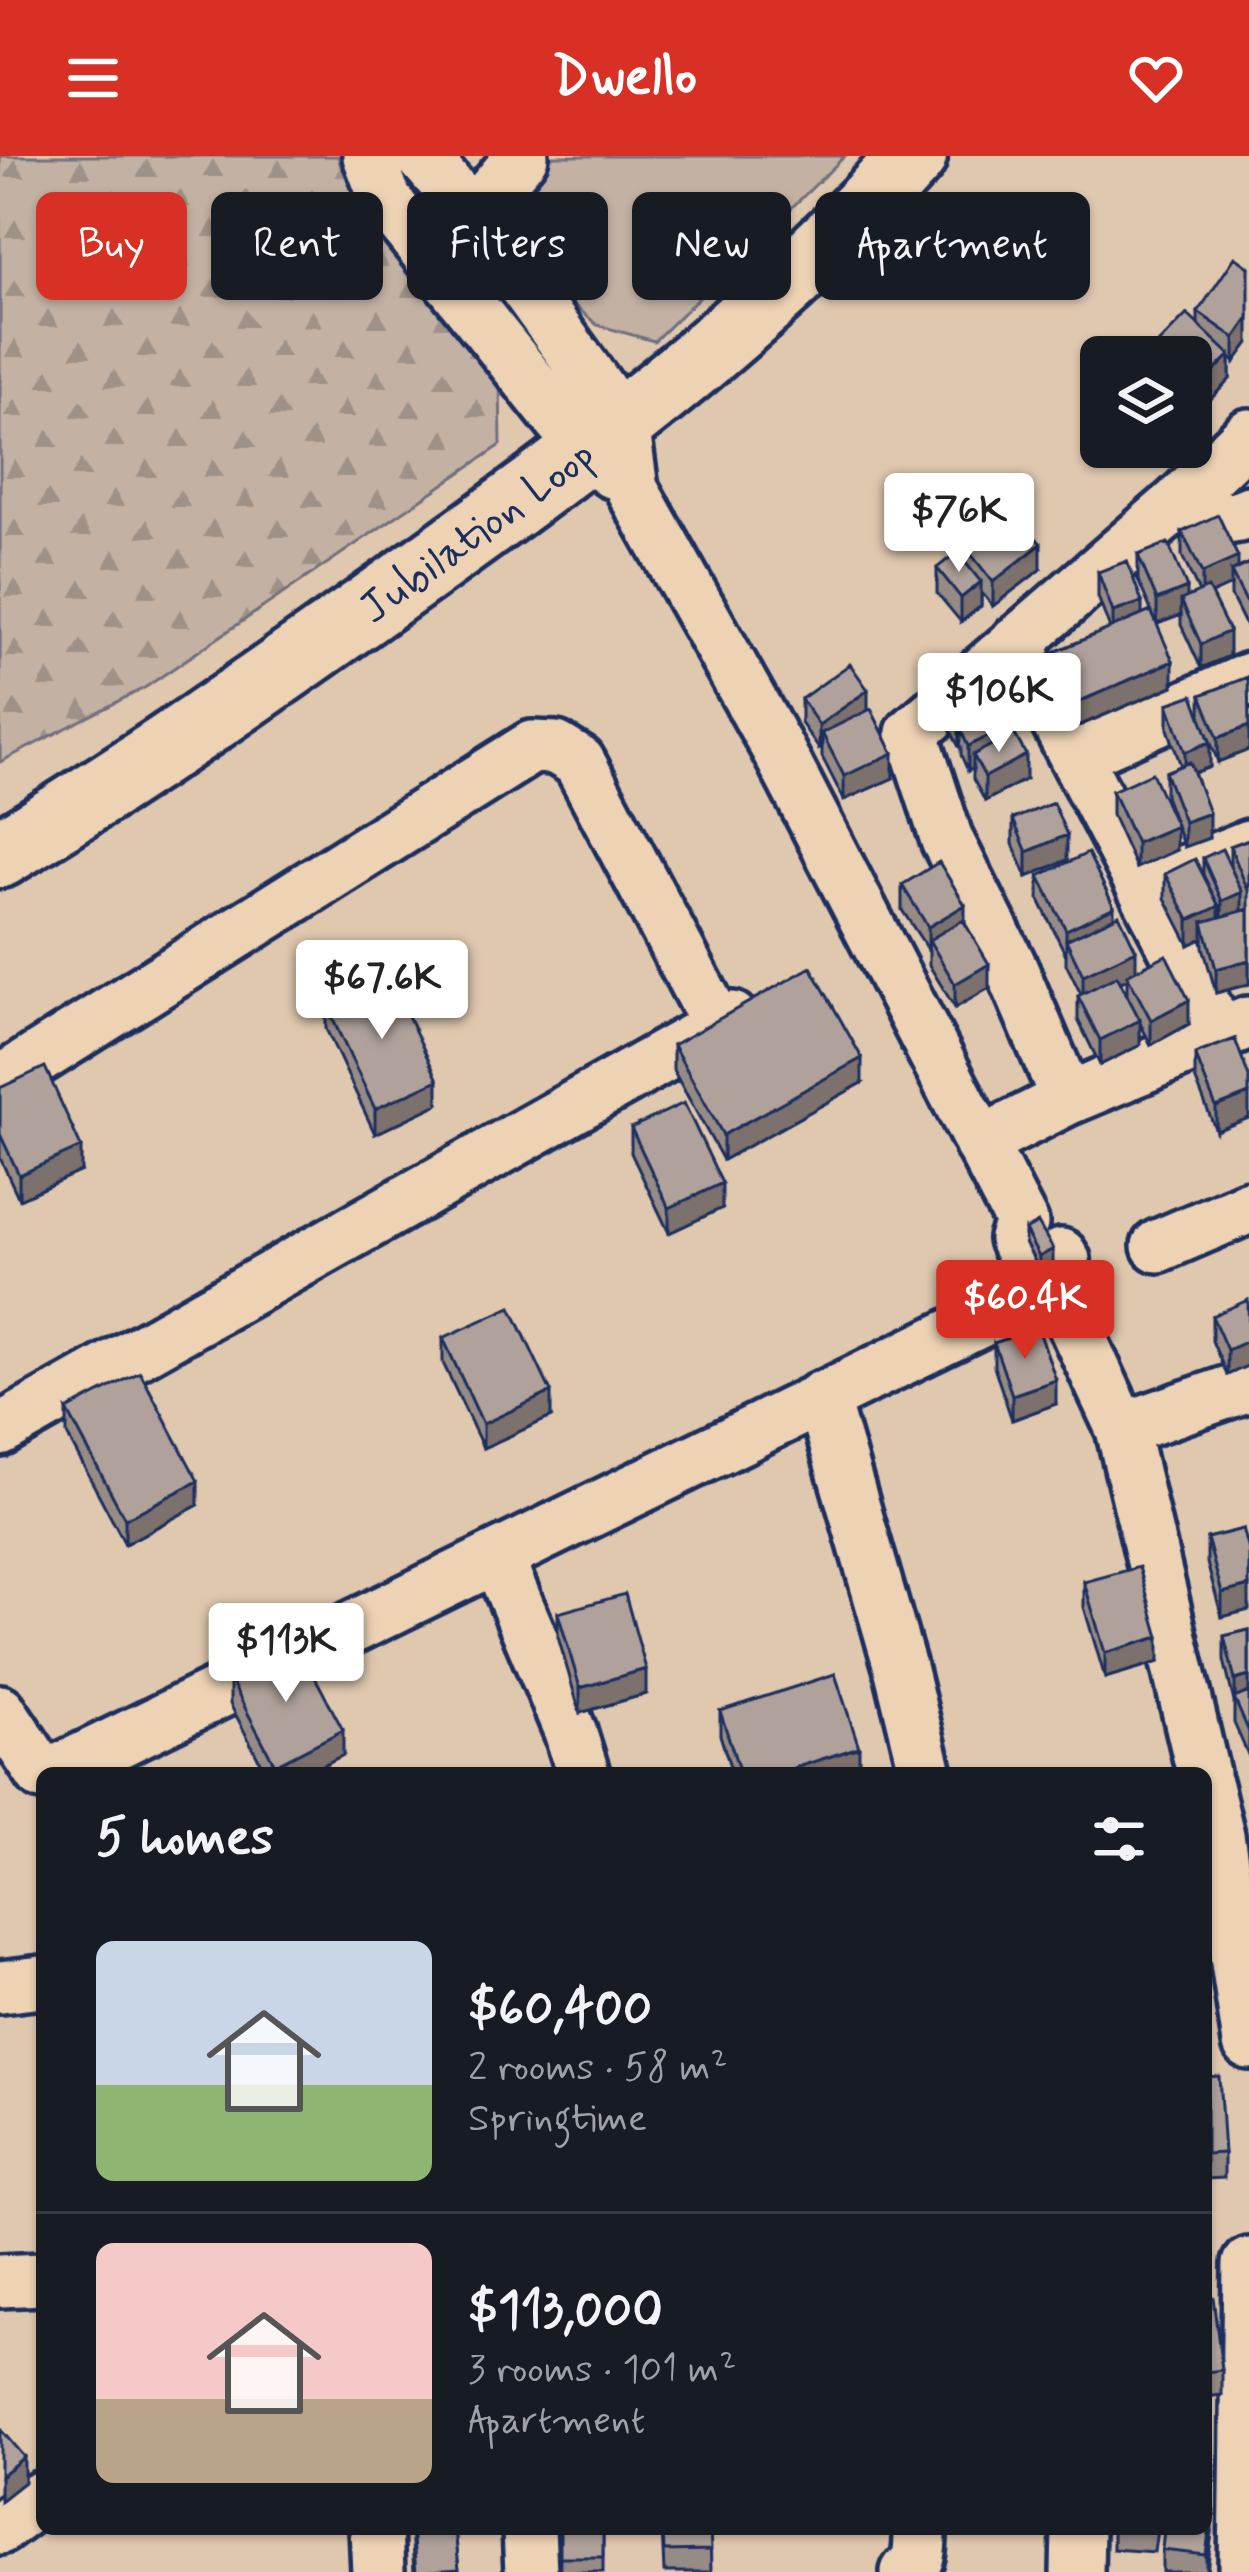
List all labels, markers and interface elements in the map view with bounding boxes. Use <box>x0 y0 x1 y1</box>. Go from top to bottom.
text: Dwello <box>552 43 697 114</box>
icon: menu <box>60 45 126 111</box>
icon: heart <box>1123 45 1189 111</box>
chip: Buy <box>36 192 187 300</box>
chip: Rent <box>211 192 383 300</box>
chip: Filters <box>407 192 608 300</box>
chip: New <box>632 192 791 300</box>
chip: Apartment <box>815 192 1090 300</box>
map controls <box>1080 336 1212 468</box>
button: layers <box>1080 336 1212 468</box>
street label: Jubilation Loop <box>348 427 608 638</box>
pin: $76K <box>888 473 1030 575</box>
text: $76K <box>911 486 1007 537</box>
pin: $106K <box>915 653 1083 755</box>
text: $106K <box>945 666 1053 717</box>
pin: $67.6K <box>284 940 480 1042</box>
text: $67.6K <box>323 953 441 1004</box>
pin: $60.4K <box>927 1260 1123 1362</box>
text: $60.4K <box>963 1273 1087 1324</box>
pin: $113K <box>202 1603 370 1705</box>
text: $113K <box>236 1616 336 1667</box>
text: 5 homes <box>96 1806 274 1872</box>
icon: filters <box>1086 1806 1152 1872</box>
text: $60,400 <box>468 1977 652 2043</box>
icon: home <box>192 1989 336 2133</box>
text: 2 rooms · 58 m² <box>468 2043 728 2094</box>
text: Springtime <box>468 2094 647 2145</box>
text: $113,000 <box>468 2279 663 2345</box>
icon: home <box>192 2291 336 2435</box>
text: 3 rooms · 101 m² <box>468 2345 736 2396</box>
text: Apartment <box>468 2396 645 2447</box>

